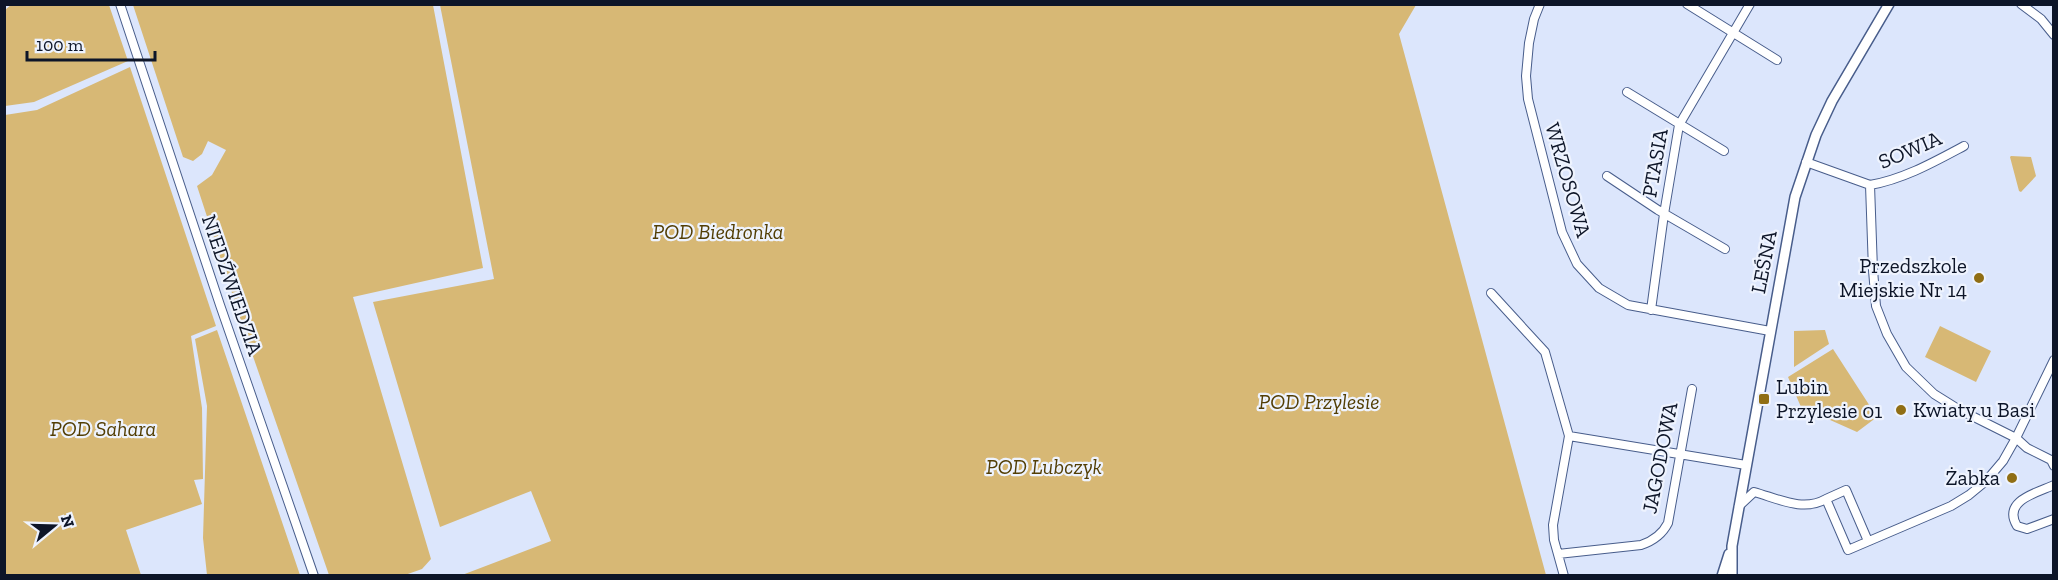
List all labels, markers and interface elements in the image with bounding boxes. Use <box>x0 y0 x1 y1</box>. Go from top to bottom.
scale bar <box>27 24 154 62</box>
text: 100 m <box>36 34 84 56</box>
street label: WRZOSOWA <box>1540 120 1597 240</box>
street label: SOWIA <box>1875 125 1945 174</box>
street label: PTASIA <box>1636 126 1673 199</box>
street label: NIEDŹWIEDZIA <box>197 211 268 359</box>
park label: POD Biedronka <box>653 219 783 244</box>
street label: LEŚNA <box>1745 228 1782 296</box>
place label: Przedszkole Miejskie Nr 14 <box>1839 253 1967 303</box>
marker: Przedszkole Miejskie Nr 14 <box>1972 271 1986 285</box>
place label: Lubin Przylesie 01 <box>1776 374 1882 423</box>
park label: POD Przylesie <box>1258 389 1380 414</box>
marker: Lubin Przylesie 01 <box>1757 392 1771 406</box>
place label: Kwiaty u Basi <box>1913 397 2035 422</box>
street label: JAGODOWA <box>1636 400 1683 516</box>
marker: Kwiaty u Basi <box>1894 403 1908 417</box>
park label: POD Sahara <box>50 416 156 441</box>
park label: POD Lubczyk <box>986 454 1102 479</box>
place label: Żabka <box>1945 465 2000 490</box>
marker: Żabka <box>2005 471 2019 485</box>
north arrow <box>24 496 84 556</box>
text: N <box>57 512 79 530</box>

